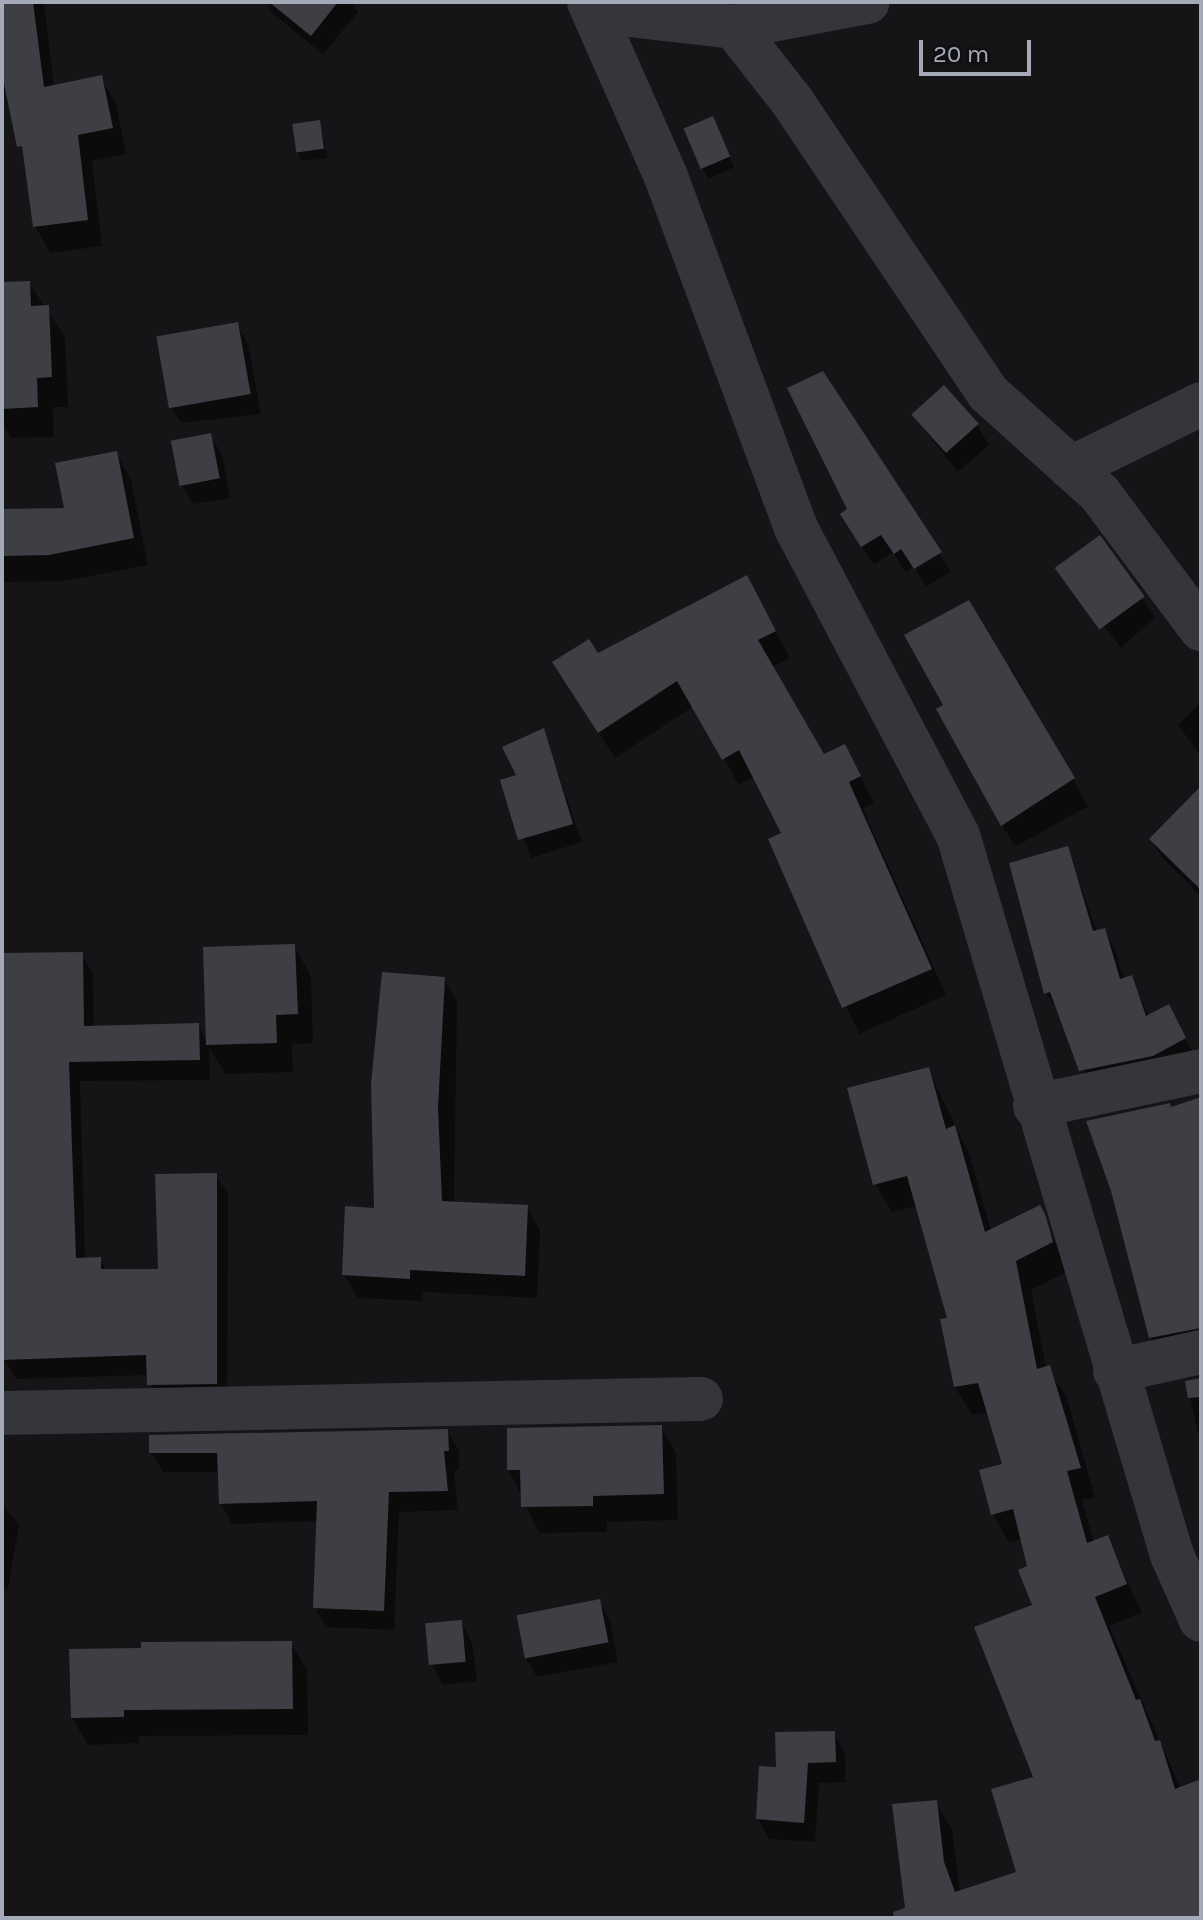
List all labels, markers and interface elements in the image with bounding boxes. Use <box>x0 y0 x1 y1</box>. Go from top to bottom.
scale bar <box>923 24 1035 74</box>
text: 20 m <box>933 40 989 68</box>

